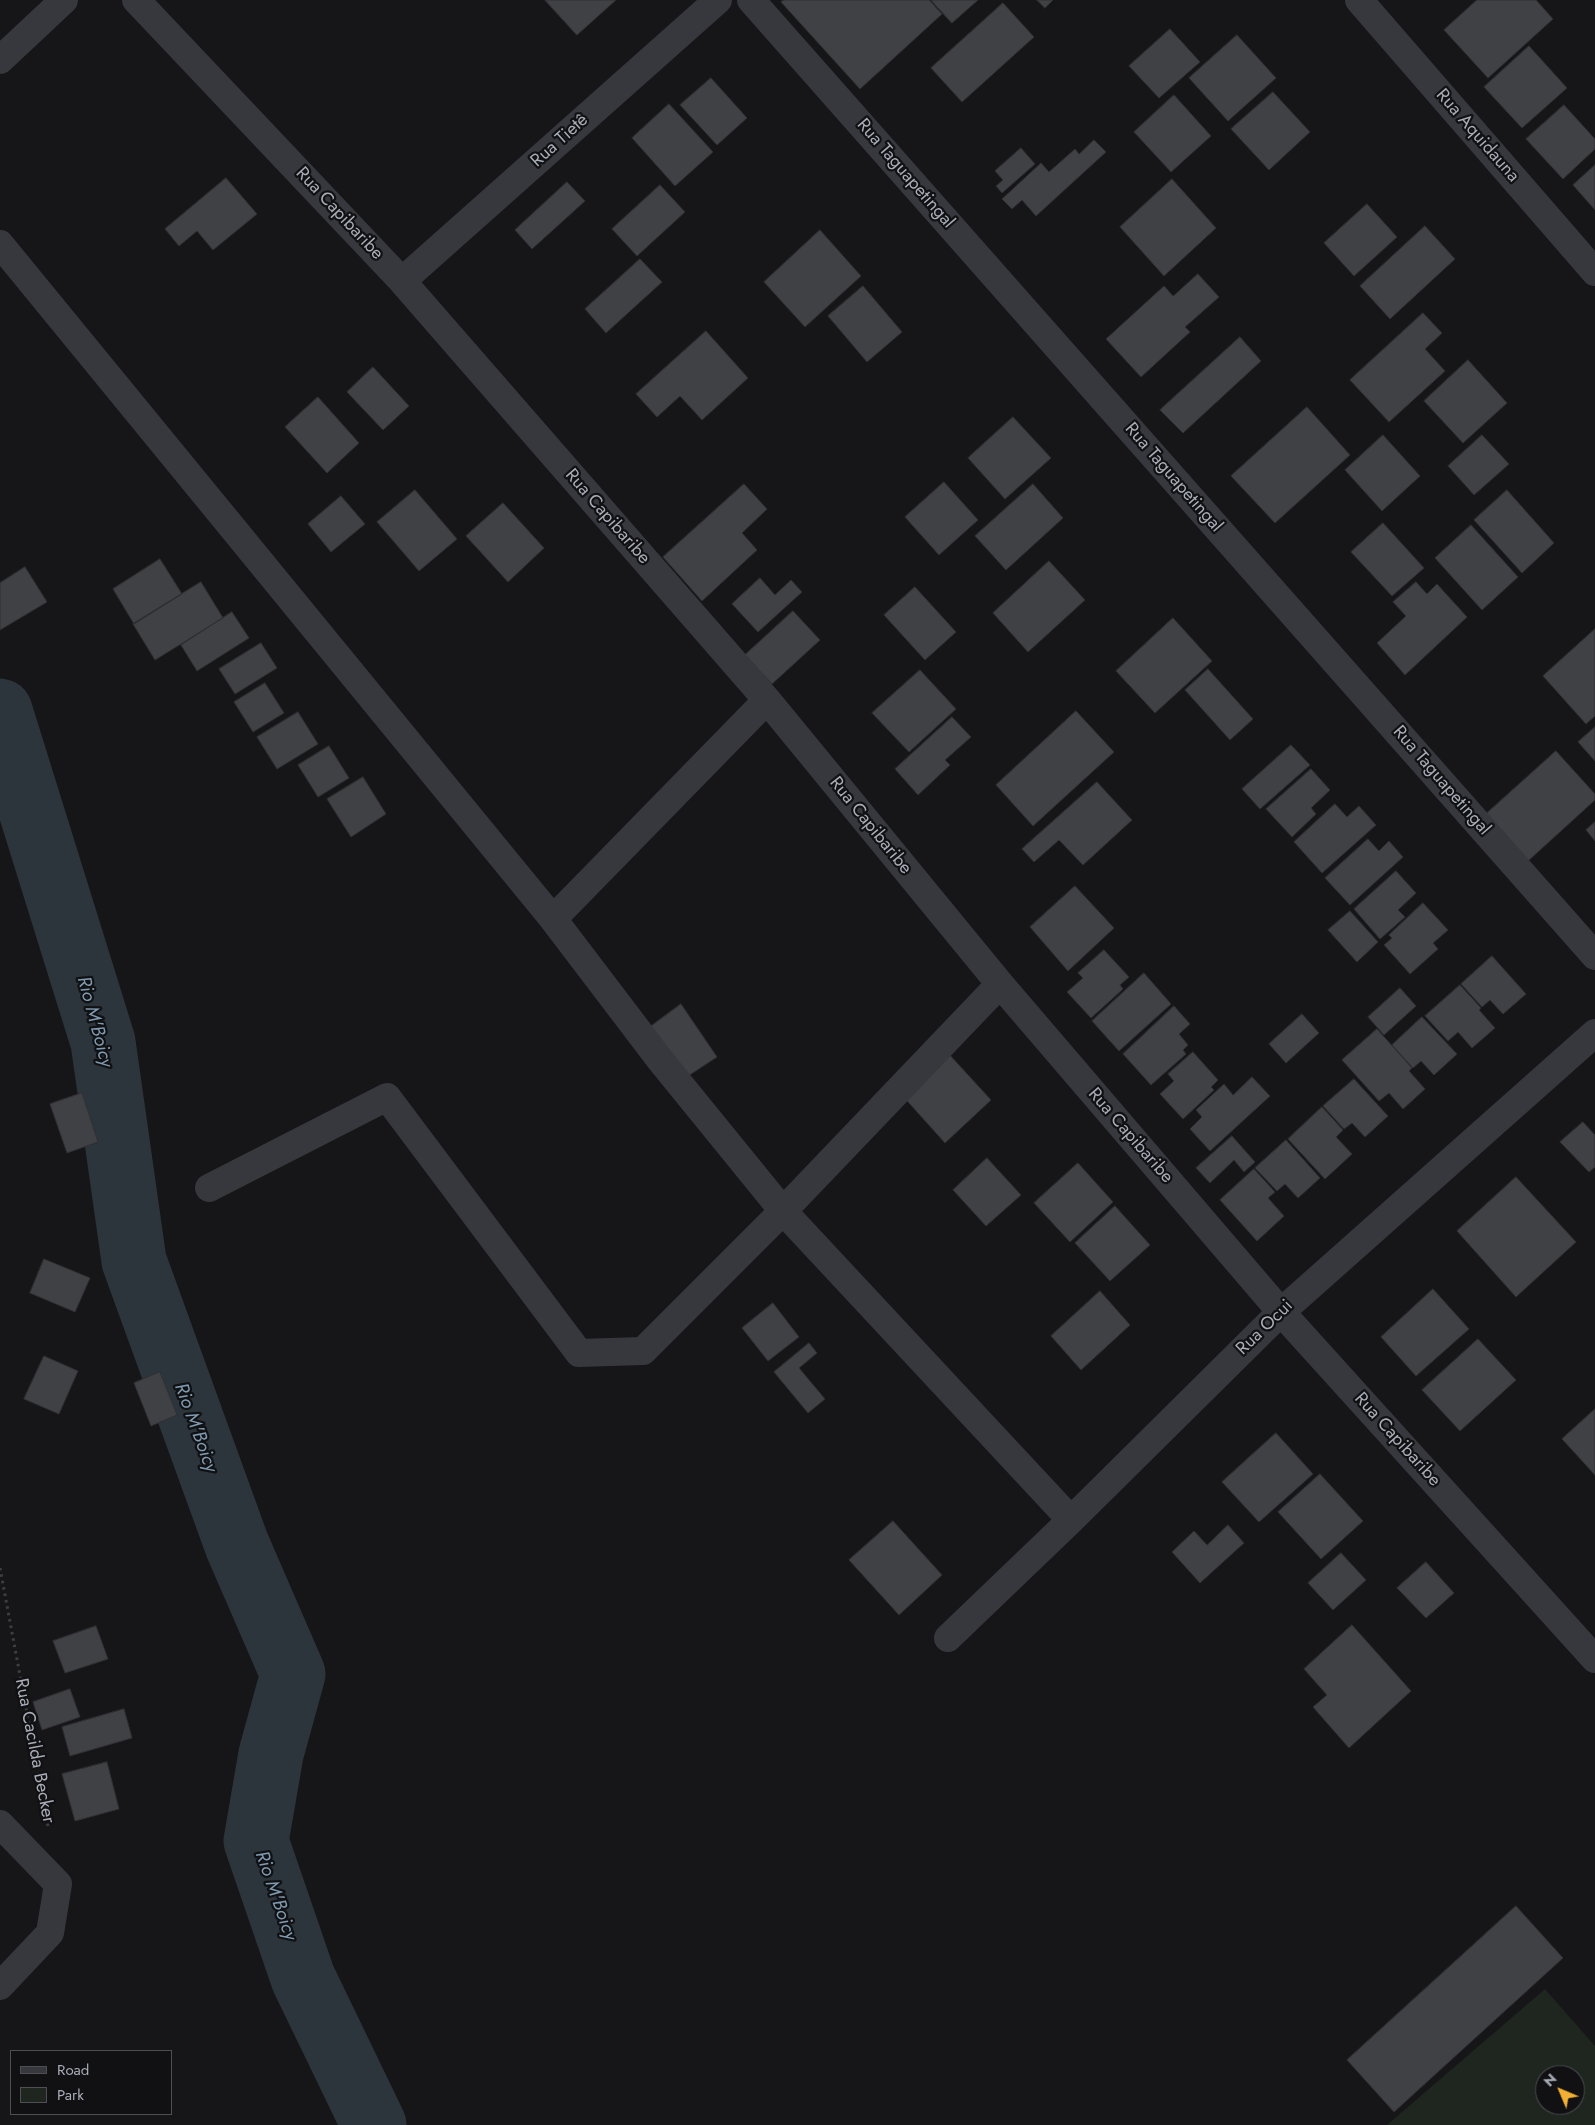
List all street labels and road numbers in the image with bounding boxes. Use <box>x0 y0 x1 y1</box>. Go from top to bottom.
street label: Rua Aquidauna <box>1431 85 1523 187</box>
street label: Rua Tietê <box>527 110 593 172</box>
street label: Rua Taguapetingal <box>852 115 958 233</box>
street label: Rua Capibaribe <box>291 163 387 265</box>
street label: Rua Taguapetingal <box>1120 419 1226 537</box>
street label: Rua Capibaribe <box>560 465 654 569</box>
street label: Rua Taguapetingal <box>1388 722 1494 840</box>
street label: Rua Capibaribe <box>824 773 916 879</box>
street label: Rua Capibaribe <box>1083 1084 1177 1188</box>
street label: Rua Ocui <box>1232 1296 1298 1360</box>
street label: Rua Capibaribe <box>1349 1389 1445 1491</box>
street label: Rua Cacilda Becker <box>9 1677 59 1825</box>

